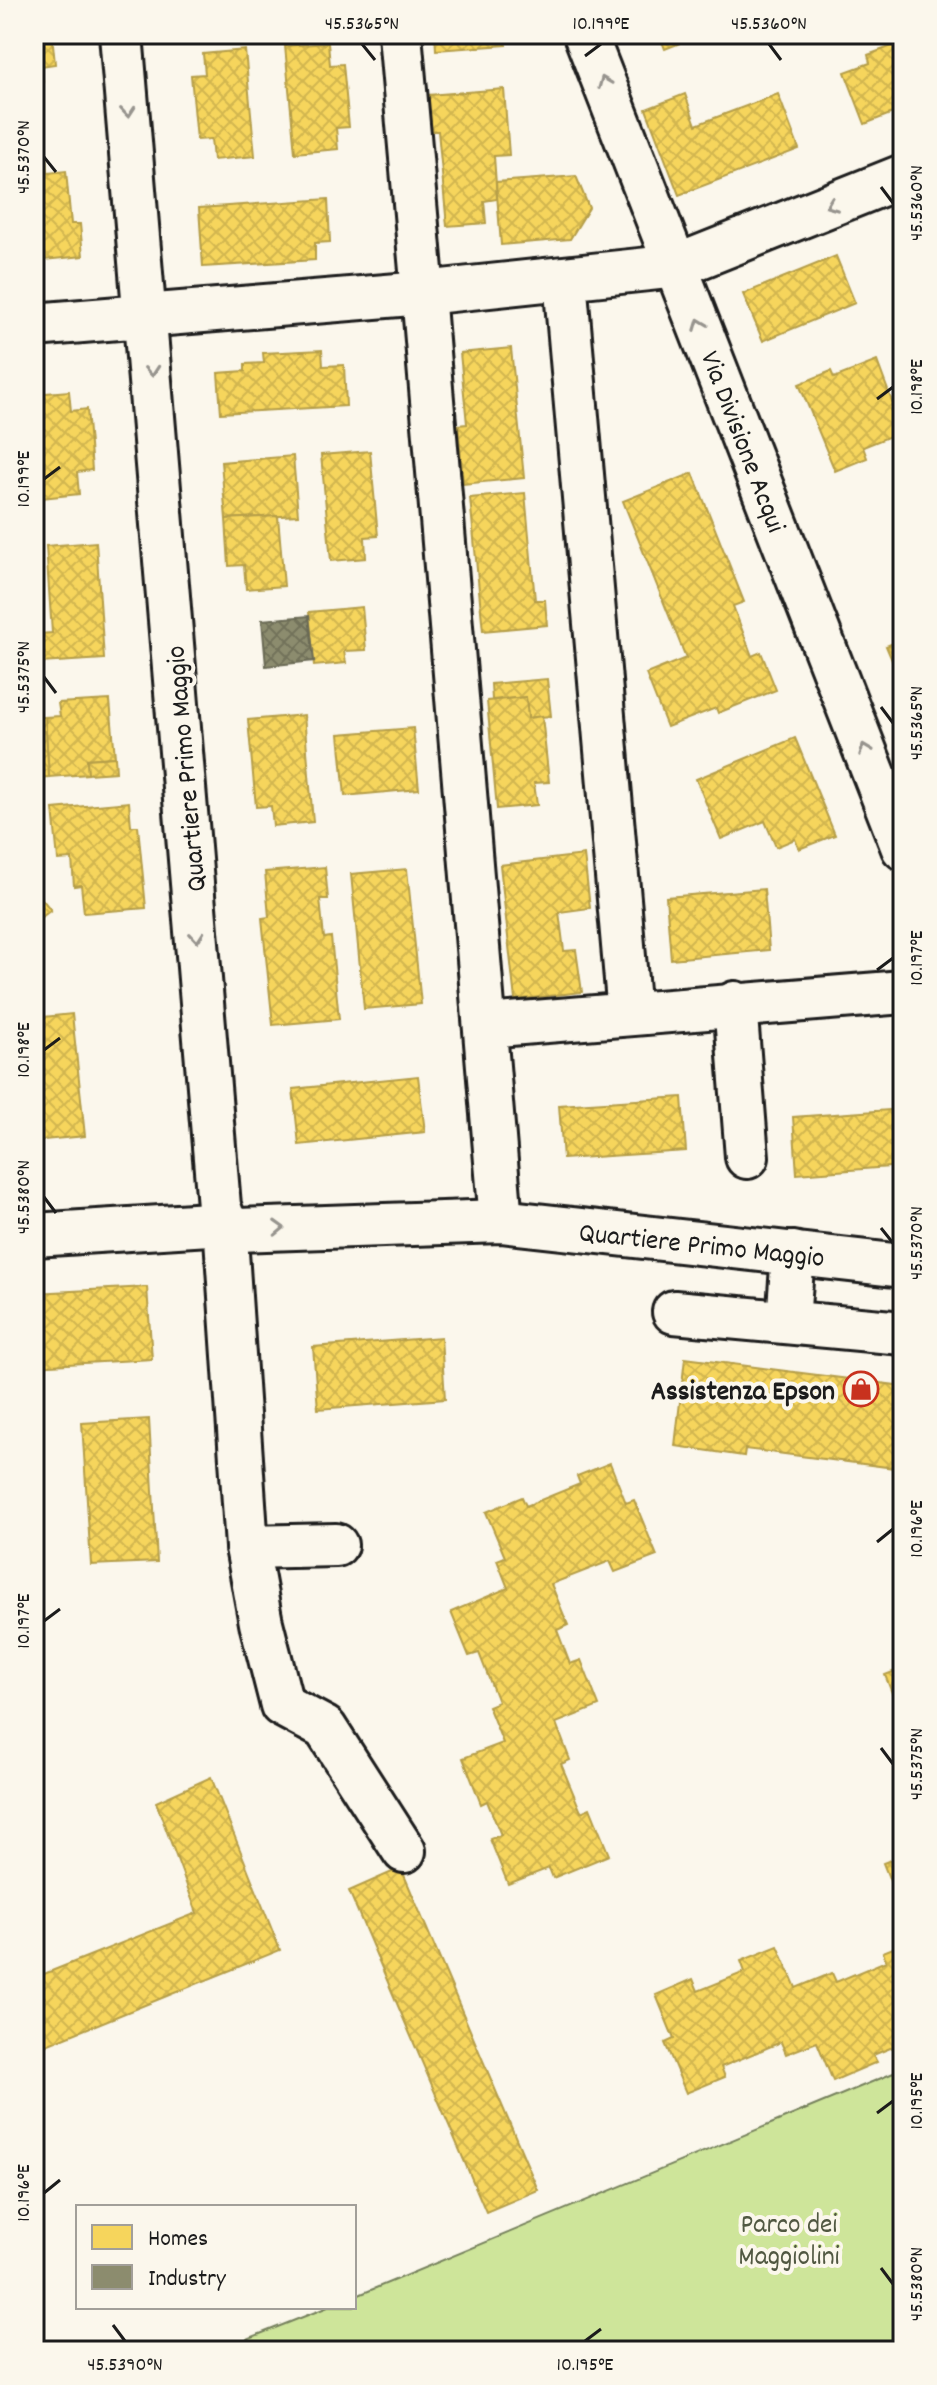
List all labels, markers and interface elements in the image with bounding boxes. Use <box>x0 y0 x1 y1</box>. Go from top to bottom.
text: 45.5365°N <box>325 11 399 39</box>
text: 10.199°E <box>573 11 629 39</box>
text: 45.5360°N <box>731 11 807 39</box>
one-way arrow <box>597 76 614 90</box>
one-way arrow <box>120 106 137 119</box>
text: 45.5370°N <box>11 120 39 194</box>
text: 45.5360°N <box>904 165 932 241</box>
one-way arrow <box>825 195 839 212</box>
one-way arrow <box>693 318 710 332</box>
street label: Via Divisione Acqui <box>687 346 793 539</box>
text: 10.198°E <box>904 359 932 415</box>
one-way arrow <box>143 365 160 378</box>
text: 10.199°E <box>11 451 39 507</box>
text: 45.5375°N <box>11 641 39 713</box>
street label: Quartiere Primo Maggio <box>158 644 220 893</box>
text: 45.5365°N <box>904 686 932 760</box>
one-way arrow <box>858 743 875 757</box>
text: 10.197°E <box>904 930 932 986</box>
one-way arrow <box>188 931 205 944</box>
text: 10.198°E <box>11 1022 39 1078</box>
text: 45.5380°N <box>11 1160 39 1234</box>
text: 45.5370°N <box>904 1206 932 1280</box>
street label: Quartiere Primo Maggio <box>577 1215 826 1281</box>
one-way arrow <box>273 1220 286 1237</box>
shop icon: Assistenza Epson <box>842 1370 880 1408</box>
place label: Assistenza Epson <box>651 1374 835 1414</box>
text: 10.196°E <box>904 1500 932 1558</box>
text: 10.197°E <box>11 1593 39 1649</box>
text: 45.5375°N <box>904 1728 932 1800</box>
text: 10.195°E <box>904 2073 932 2129</box>
text: 10.196°E <box>11 2164 39 2222</box>
legend <box>76 2205 356 2309</box>
park label: Parco dei Maggiolini <box>738 2207 840 2279</box>
text: Homes <box>148 2223 208 2257</box>
text: 45.5380°N <box>904 2247 932 2321</box>
text: Industry <box>148 2263 227 2297</box>
text: 45.5390°N <box>87 2352 163 2380</box>
text: 10.195°E <box>557 2352 613 2380</box>

